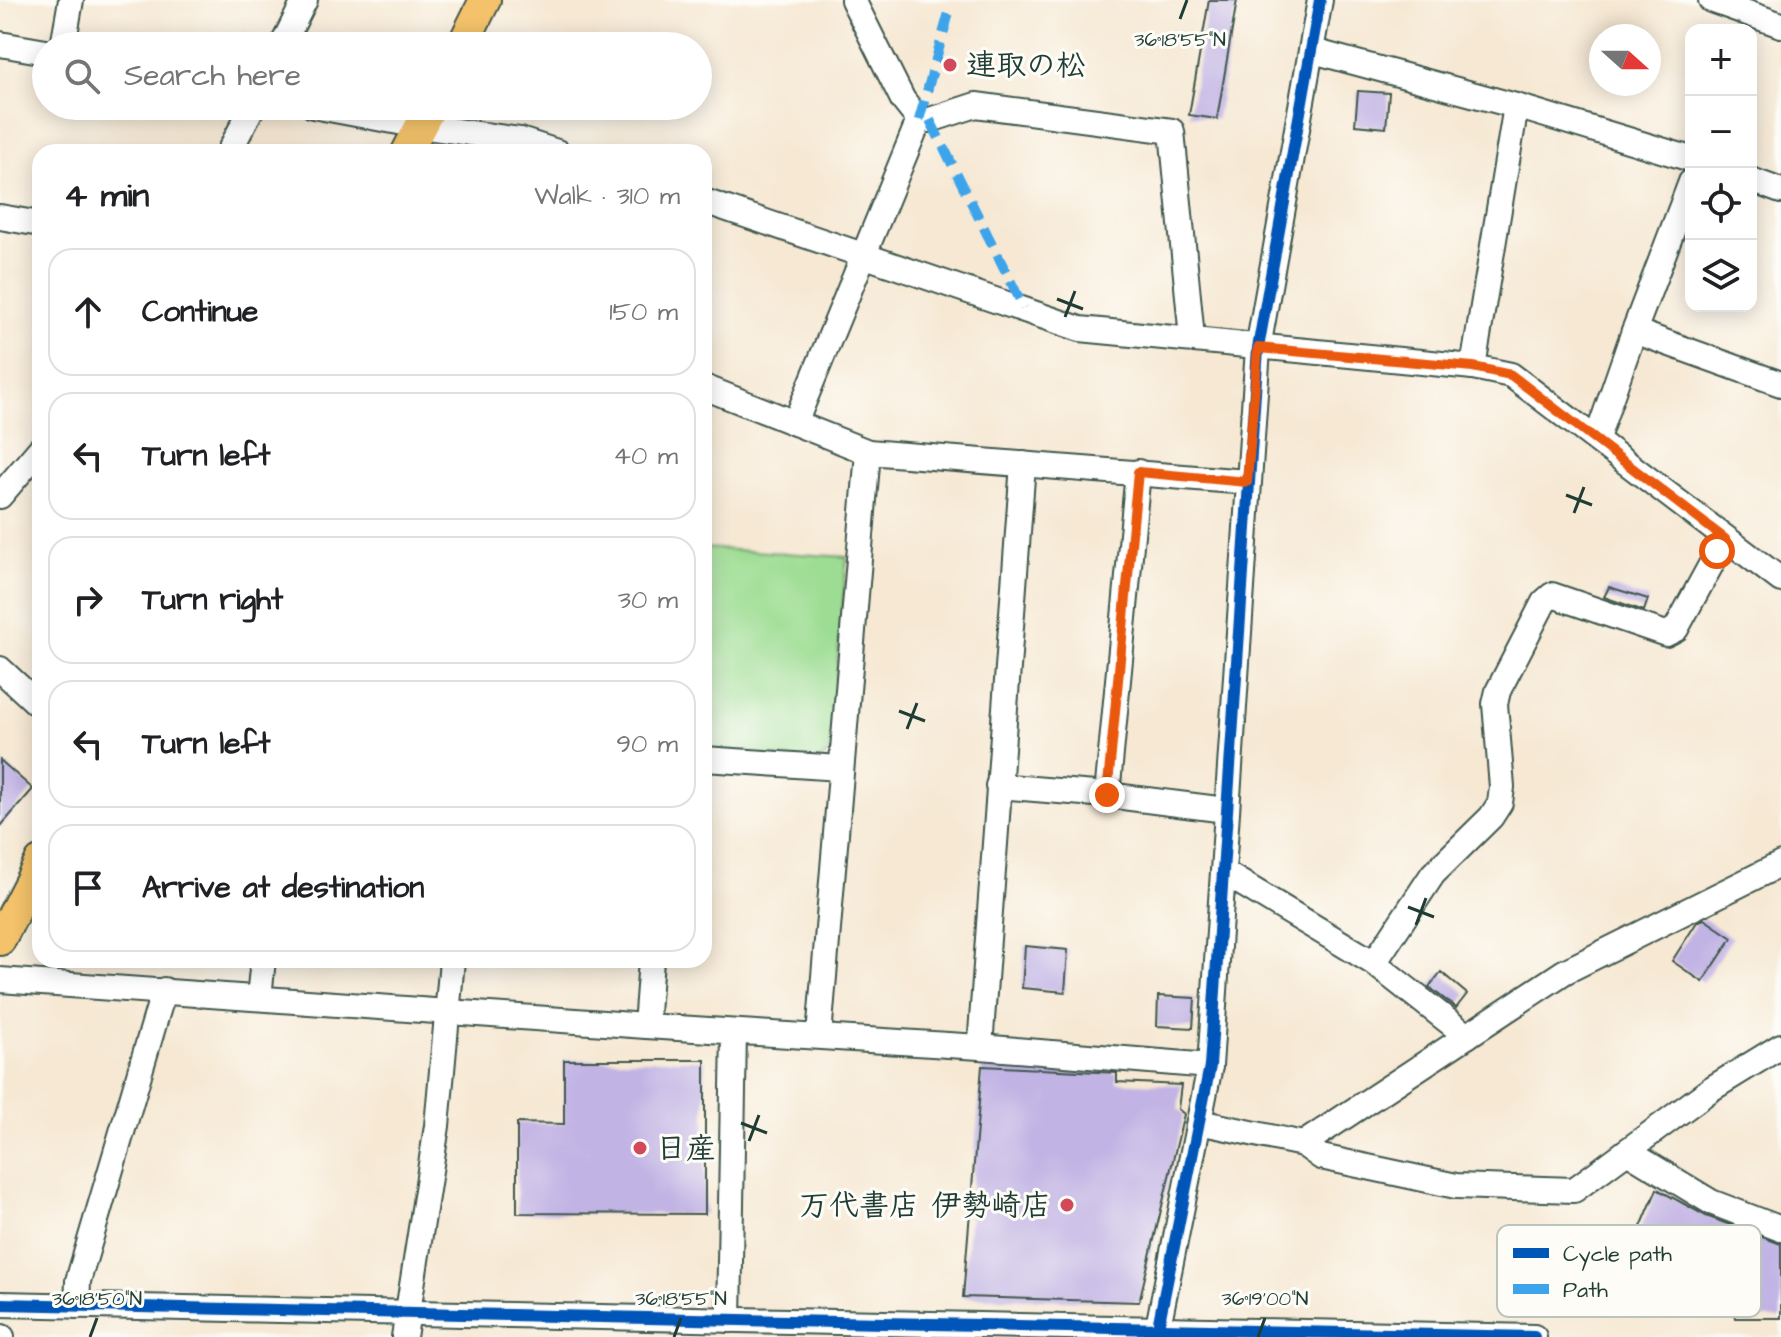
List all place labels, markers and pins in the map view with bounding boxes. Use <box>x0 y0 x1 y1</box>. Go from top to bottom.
place label: 連取の松 <box>966 45 1086 87</box>
marker: 連取の松 <box>941 56 959 74</box>
place label: 日産 <box>656 1128 716 1170</box>
marker: 日産 <box>631 1139 649 1157</box>
place label: 万代書店 伊勢崎店 <box>799 1185 1051 1227</box>
marker: 万代書店 伊勢崎店 <box>1058 1196 1076 1214</box>

